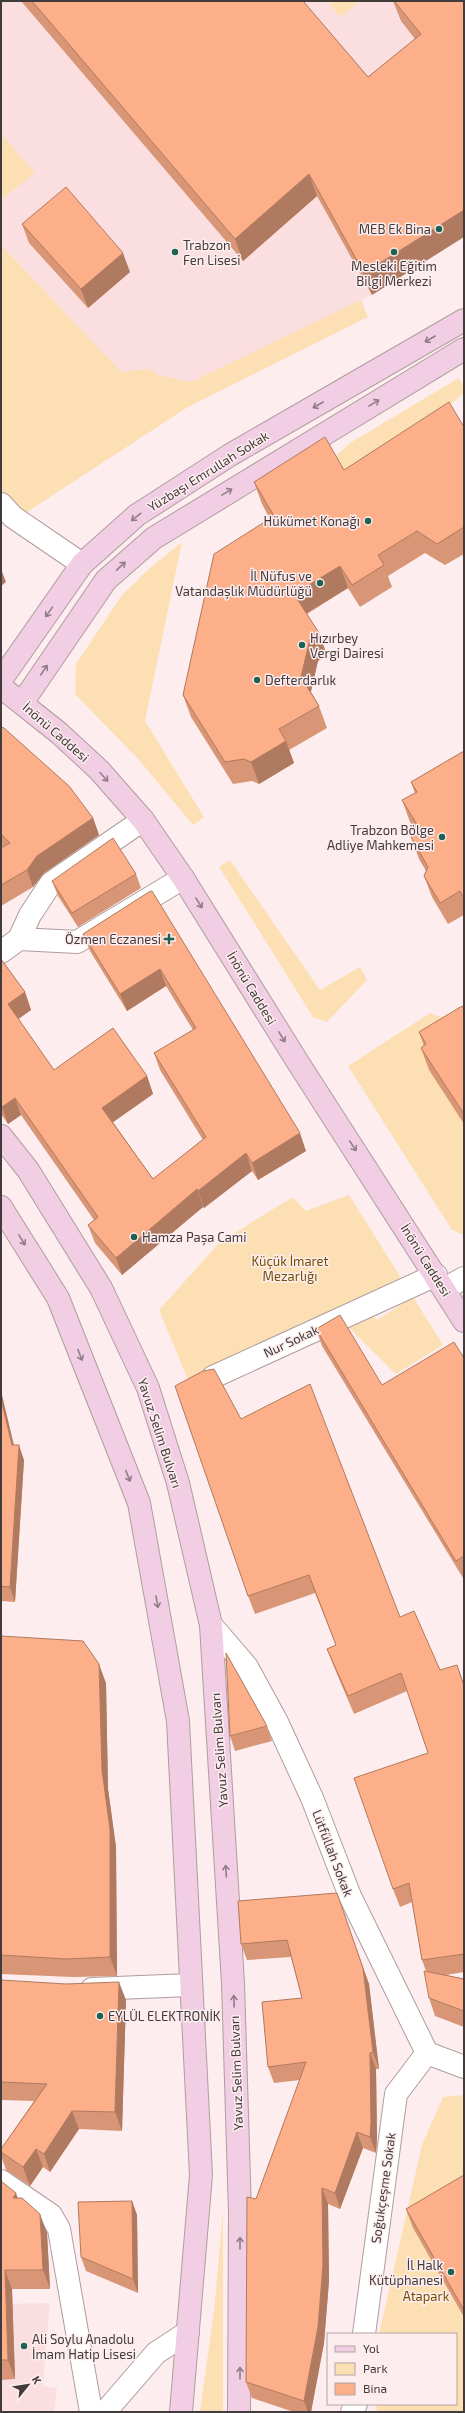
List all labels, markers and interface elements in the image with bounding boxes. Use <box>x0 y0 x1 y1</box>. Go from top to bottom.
place label: MEB Ek Bina <box>359 221 431 237</box>
marker: MEB Ek Bina <box>434 224 444 234</box>
place label: Trabzon Fen Lisesi <box>183 237 241 268</box>
marker: Trabzon Fen Lisesi <box>170 247 180 257</box>
marker: Mesleki Eğitim Bilgi Merkezi <box>389 247 399 257</box>
place label: Mesleki Eğitim Bilgi Merkezi <box>351 258 437 289</box>
one-way arrow <box>424 336 436 344</box>
one-way arrow <box>368 399 379 407</box>
one-way arrow <box>312 401 324 409</box>
street label: Yüzbaşı Emrullah Sokak <box>145 427 272 516</box>
one-way arrow <box>221 487 233 495</box>
one-way arrow <box>130 512 141 521</box>
place label: Hükümet Konağı <box>264 513 360 529</box>
marker: Hükümet Konağı <box>363 516 373 526</box>
one-way arrow <box>116 561 126 571</box>
place label: İl Nüfus ve Vatandaşlık Müdürlüğü <box>175 568 312 600</box>
marker: İl Nüfus ve Vatandaşlık Müdürlüğü <box>315 578 325 588</box>
one-way arrow <box>45 606 53 617</box>
place label: Hızırbey Vergi Dairesi <box>310 630 384 661</box>
marker: Hızırbey Vergi Dairesi <box>297 640 307 650</box>
one-way arrow <box>40 665 48 676</box>
place label: Defterdarlık <box>265 672 336 688</box>
marker: Defterdarlık <box>252 675 262 685</box>
street label: İnönü Caddesi <box>20 699 92 765</box>
one-way arrow <box>100 771 109 782</box>
place label: Trabzon Bölge Adliye Mahkemesi <box>327 822 434 853</box>
marker: Trabzon Bölge Adliye Mahkemesi <box>437 832 447 842</box>
one-way arrow <box>195 897 203 908</box>
place label: Özmen Eczanesi <box>65 931 161 947</box>
marker: Özmen Eczanesi <box>164 934 174 944</box>
street label: İnönü Caddesi <box>224 949 280 1027</box>
one-way arrow <box>278 1031 286 1042</box>
one-way arrow <box>349 1140 357 1151</box>
street label: İnönü Caddesi <box>397 1221 455 1299</box>
place label: Hamza Paşa Cami <box>142 1229 246 1246</box>
marker: Hamza Paşa Cami <box>129 1232 139 1242</box>
one-way arrow <box>18 1234 26 1246</box>
park label: Küçük İmaret Mezarlığı <box>251 1253 329 1284</box>
street label: Nur Sokak <box>261 1321 322 1361</box>
one-way arrow <box>77 1349 85 1361</box>
street label: Yavuz Selim Bulvarı <box>135 1376 185 1490</box>
one-way arrow <box>125 1470 133 1482</box>
one-way arrow <box>153 1595 161 1608</box>
street label: Yavuz Selim Bulvarı <box>207 1692 231 1808</box>
street label: Lütfüllah Sokak <box>309 1807 357 1899</box>
one-way arrow <box>223 1865 230 1878</box>
one-way arrow <box>230 1995 237 2008</box>
place label: EYLÜL ELEKTRONİK <box>108 2008 221 2024</box>
marker: EYLÜL ELEKTRONİK <box>95 2011 105 2021</box>
street label: Yavuz Selim Bulvarı <box>226 2015 246 2131</box>
street label: Soğukçeşme Sokak <box>367 2131 400 2245</box>
one-way arrow <box>236 2237 244 2250</box>
place label: İl Halk Kütüphanesi <box>369 2257 443 2288</box>
marker: İl Halk Kütüphanesi <box>446 2267 456 2277</box>
park label: Atapark <box>403 2288 450 2304</box>
place label: Ali Soylu Anadolu İmam Hatip Lisesi <box>32 2331 136 2362</box>
legend <box>327 2333 457 2405</box>
marker: Ali Soylu Anadolu İmam Hatip Lisesi <box>19 2341 29 2351</box>
text: Yol <box>363 2341 380 2355</box>
text: Park <box>363 2361 388 2375</box>
north arrow <box>8 2365 48 2405</box>
one-way arrow <box>236 2367 244 2380</box>
text: K <box>30 2373 44 2386</box>
text: Bina <box>363 2381 387 2395</box>

